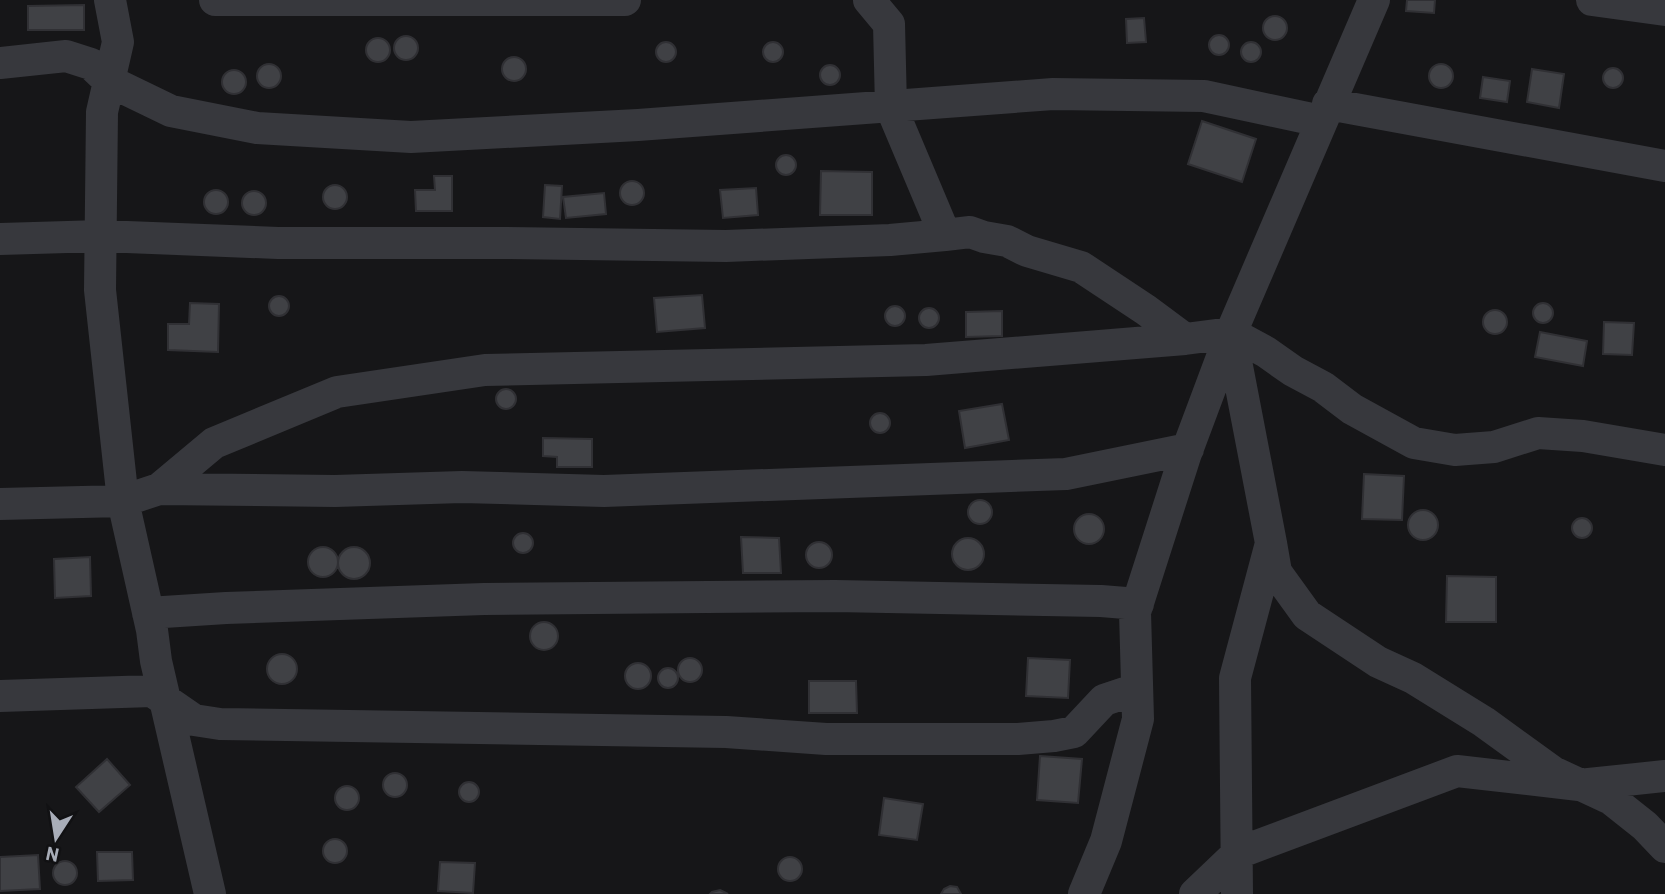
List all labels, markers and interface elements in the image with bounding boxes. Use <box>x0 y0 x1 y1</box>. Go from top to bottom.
north arrow <box>21 803 91 873</box>
text: N <box>44 843 61 868</box>

